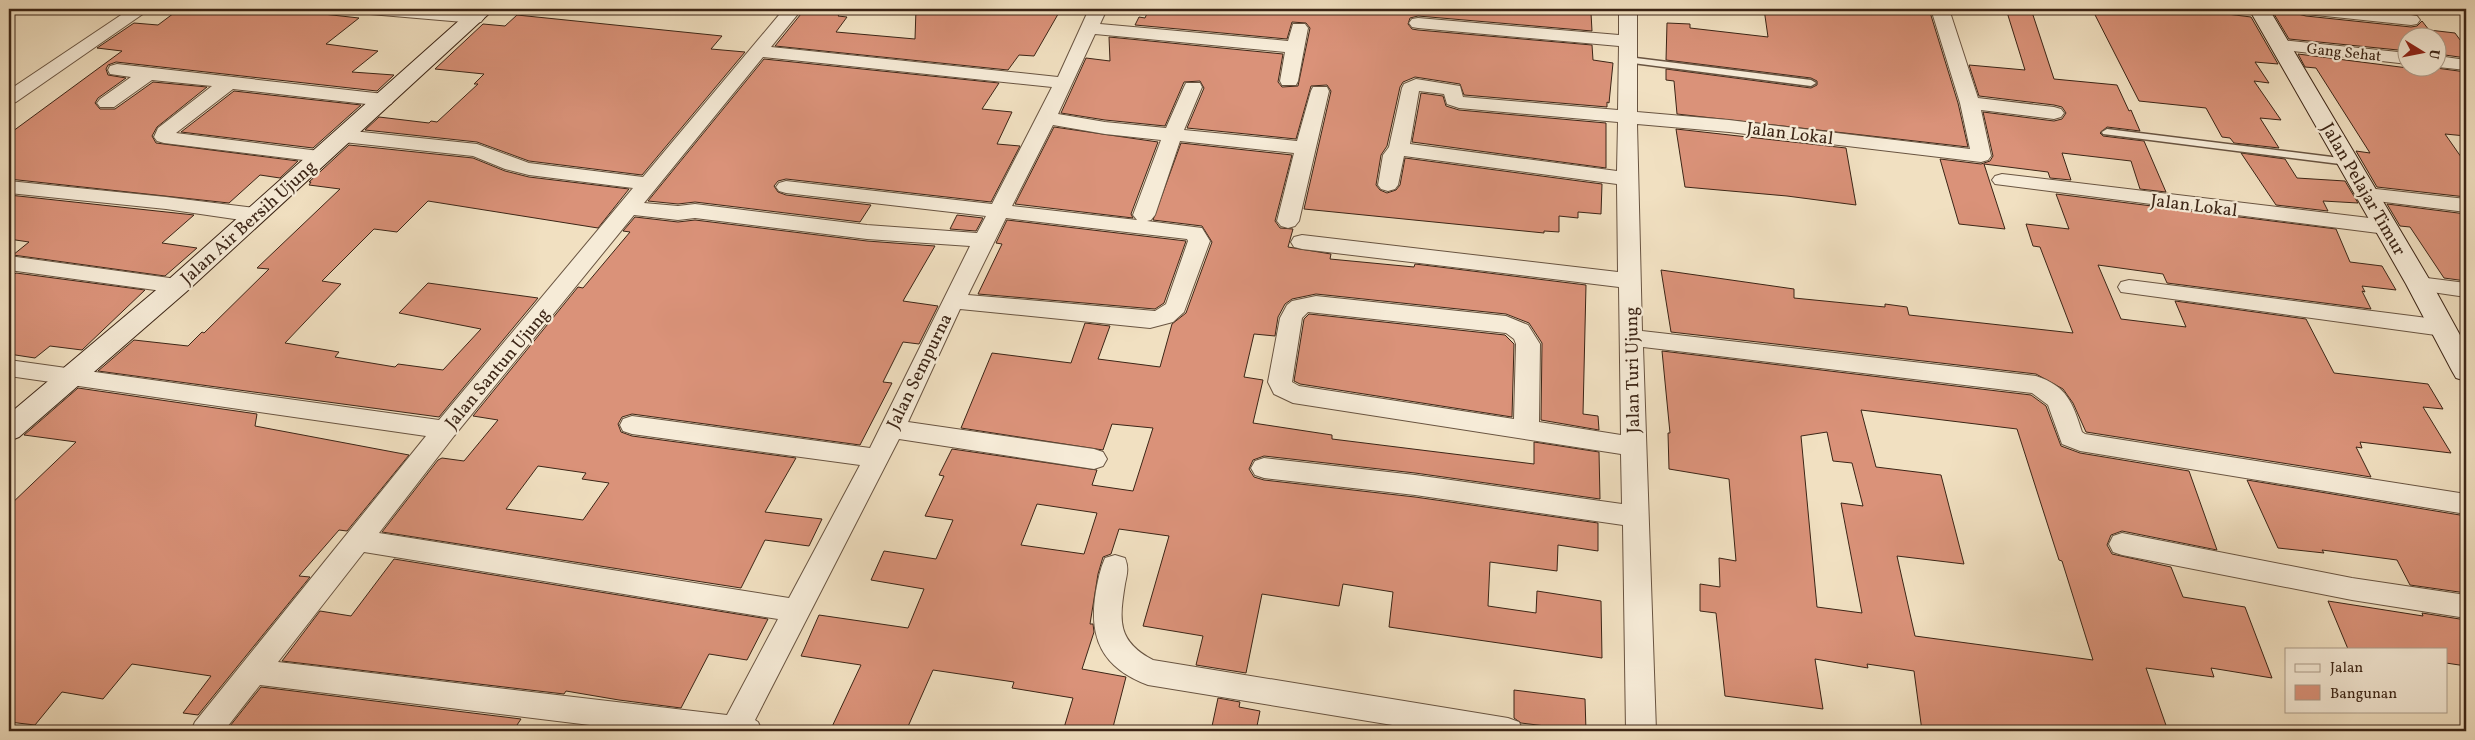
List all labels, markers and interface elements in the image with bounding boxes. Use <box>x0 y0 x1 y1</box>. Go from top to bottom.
north arrow <box>2398 28 2448 78</box>
street label: Gang Sehat <box>2305 39 2382 68</box>
text: U <box>2423 48 2444 61</box>
street label: Jalan Lokal <box>1745 117 1835 152</box>
street label: Jalan Pelajar Timur <box>2314 119 2411 261</box>
street label: Jalan Air Bersih Ujung <box>176 155 322 291</box>
street label: Jalan Lokal <box>2149 189 2239 224</box>
street label: Jalan Santun Ujung <box>440 303 556 435</box>
street label: Jalan Turi Ujung <box>1620 306 1647 434</box>
street label: Jalan Sempurna <box>882 310 959 434</box>
legend <box>2285 648 2448 712</box>
text: Jalan <box>2330 658 2363 679</box>
text: Bangunan <box>2330 684 2397 705</box>

